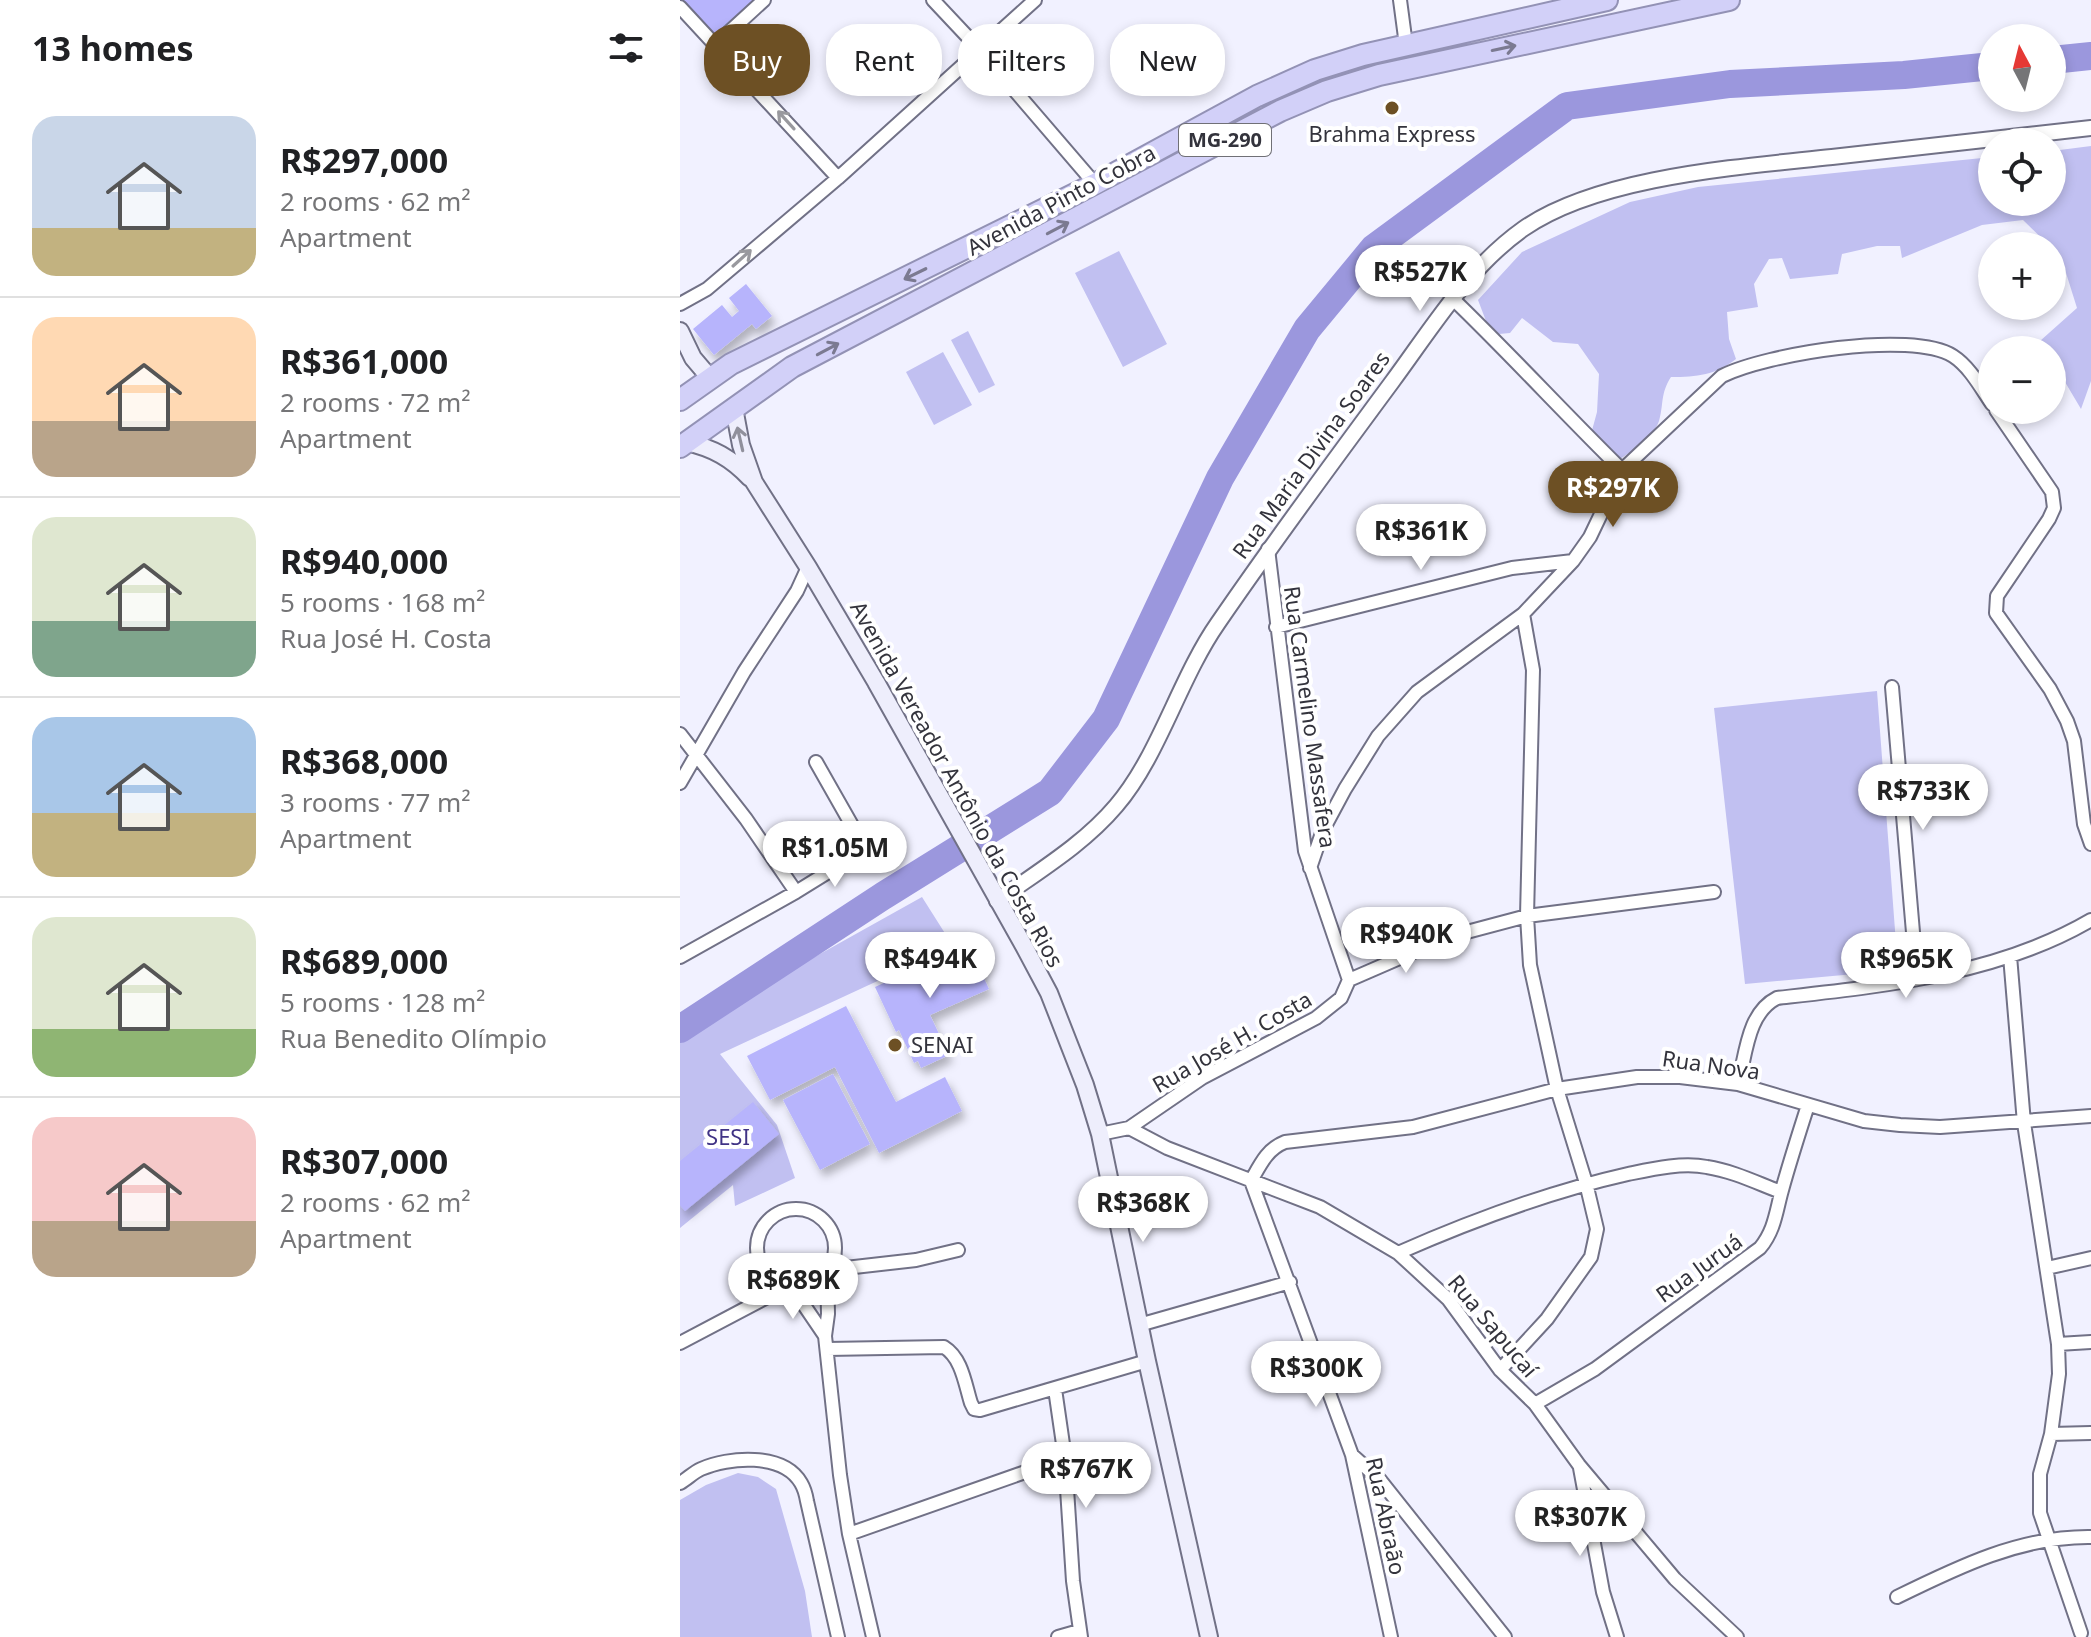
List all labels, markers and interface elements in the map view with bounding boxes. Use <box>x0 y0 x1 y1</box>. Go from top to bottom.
chip: Buy <box>704 24 810 96</box>
chip: Rent <box>826 24 942 96</box>
chip: Filters <box>958 24 1094 96</box>
chip: New <box>1110 24 1225 96</box>
north arrow <box>1978 24 2066 112</box>
map controls <box>1978 24 2066 424</box>
text: 13 homes <box>32 25 194 71</box>
icon: filters <box>604 26 648 70</box>
one-way arrow <box>1491 40 1516 55</box>
marker: Brahma Express <box>1383 99 1401 117</box>
one-way arrow <box>777 111 795 131</box>
place label: Brahma Express <box>1308 118 1476 148</box>
road number: MG-290 <box>1179 124 1271 156</box>
button: locate <box>1978 128 2066 216</box>
text: R$297,000 <box>280 137 448 183</box>
street label: Avenida Pinto Cobra <box>961 137 1160 262</box>
icon: home <box>96 148 192 244</box>
text: 2 rooms · 62 m² <box>280 183 470 219</box>
text: Apartment <box>280 219 412 255</box>
one-way arrow <box>1046 219 1070 235</box>
button: + <box>1978 232 2066 320</box>
pin: R$527K <box>1355 245 1485 313</box>
one-way arrow <box>732 249 752 267</box>
text: R$527K <box>1373 253 1467 289</box>
one-way arrow <box>903 266 927 282</box>
button: − <box>1978 336 2066 424</box>
text: R$361,000 <box>280 338 448 384</box>
one-way arrow <box>816 340 840 356</box>
street label: Rua Maria Divina Soares <box>1225 344 1396 564</box>
icon: home <box>96 349 192 445</box>
text: 2 rooms · 72 m² <box>280 384 470 420</box>
text: Apartment <box>280 420 412 456</box>
one-way arrow <box>732 427 747 452</box>
pin: R$297K <box>1548 461 1678 529</box>
text: R$297K <box>1566 469 1660 505</box>
pin: R$361K <box>1356 504 1486 572</box>
text: R$361K <box>1374 512 1468 548</box>
text: R$940,000 <box>280 538 448 584</box>
icon: home <box>96 549 192 645</box>
text: 5 rooms · 168 m² <box>280 584 485 620</box>
street label: Rua Carmelino Massafera <box>1278 584 1344 850</box>
street label: Avenida Vereador Antônio da Costa Rios <box>844 595 1071 972</box>
text: Rua José H. Costa <box>280 620 492 656</box>
text: R$368,000 <box>280 738 448 784</box>
icon: home <box>96 749 192 845</box>
pin: R$733K <box>1858 764 1988 832</box>
text: R$733K <box>1876 772 1970 808</box>
text: 3 rooms · 77 m² <box>280 784 470 820</box>
text: Apartment <box>280 820 412 856</box>
pin: R$1.05M <box>761 821 909 889</box>
text: R$1.05M <box>781 829 889 865</box>
pin: R$940K <box>1341 907 1471 975</box>
text: R$940K <box>1359 915 1453 951</box>
pin: R$494K <box>865 932 995 1000</box>
pin: R$965K <box>1841 932 1971 1000</box>
text: R$689,000 <box>280 938 448 984</box>
text: R$494K <box>883 940 977 976</box>
text: R$965K <box>1859 940 1953 976</box>
icon: home <box>96 949 192 1045</box>
street label: Rua José H. Costa <box>1146 983 1317 1099</box>
text: 5 rooms · 128 m² <box>280 984 485 1020</box>
text: Rua Benedito Olímpio <box>280 1020 547 1056</box>
place label: SENAI <box>911 1029 974 1059</box>
marker: SENAI <box>886 1036 904 1054</box>
street label: Rua Nova <box>1660 1042 1762 1086</box>
park label: SESI <box>706 1121 750 1151</box>
text: R$307,000 <box>280 1138 448 1184</box>
icon: home <box>96 1149 192 1245</box>
pin: R$368K <box>1078 1176 1208 1244</box>
text: 2 rooms · 62 m² <box>280 1184 470 1220</box>
text: R$368K <box>1096 1184 1190 1220</box>
text: Apartment <box>280 1220 412 1256</box>
street label: Rua Juruá <box>1649 1226 1748 1309</box>
pin: R$689K <box>728 1253 858 1321</box>
text: R$689K <box>746 1261 840 1297</box>
street label: Rua Sapucaí <box>1442 1268 1546 1384</box>
pin: R$300K <box>1251 1341 1381 1409</box>
text: R$300K <box>1269 1349 1363 1385</box>
pin: R$767K <box>1021 1442 1151 1510</box>
text: R$767K <box>1039 1450 1133 1486</box>
street label: Rua Abraão <box>1360 1454 1414 1577</box>
pin: R$307K <box>1515 1490 1645 1558</box>
text: R$307K <box>1533 1498 1627 1534</box>

